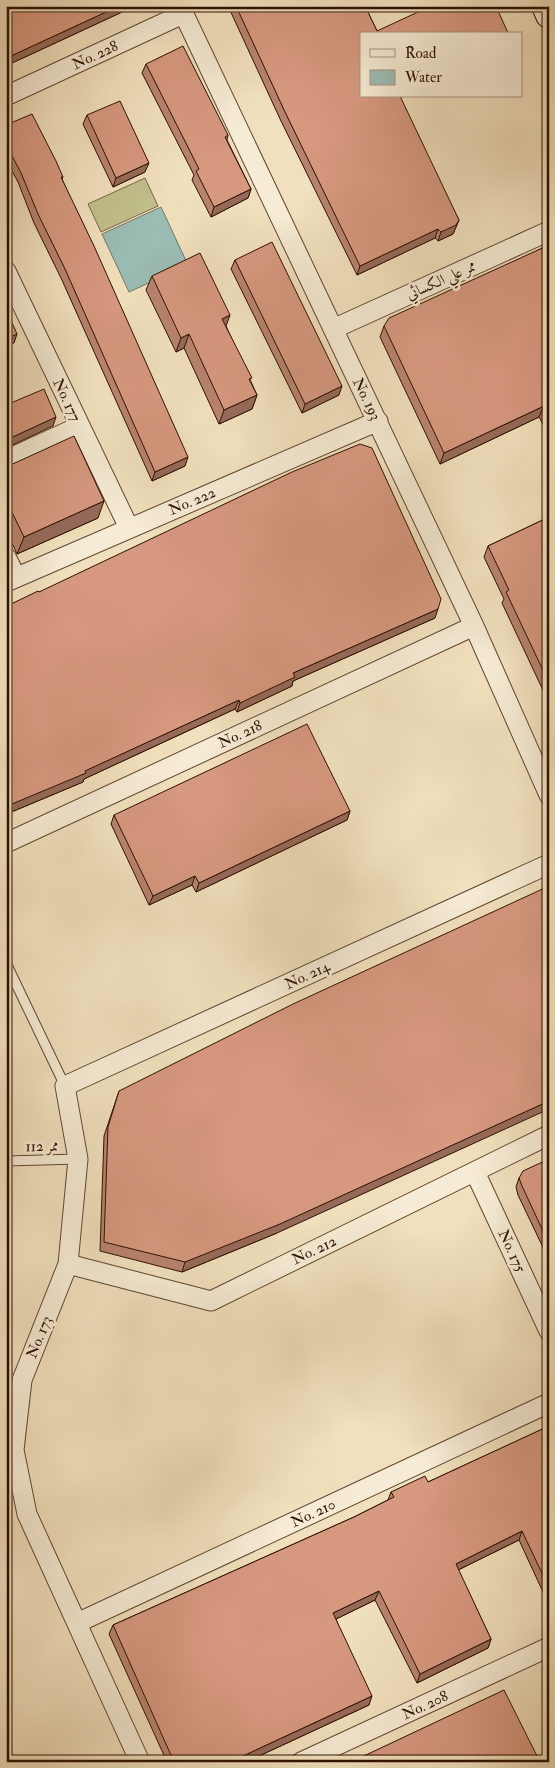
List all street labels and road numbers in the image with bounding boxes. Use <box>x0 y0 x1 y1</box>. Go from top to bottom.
street label: No. 228 <box>69 37 121 74</box>
street label: ممر علي الكسائي <box>403 257 481 308</box>
street label: No. 193 <box>348 375 385 424</box>
street label: No. 177 <box>48 376 85 425</box>
street label: No. 222 <box>166 483 219 520</box>
street label: No. 218 <box>215 716 265 753</box>
street label: No. 214 <box>282 956 334 994</box>
street label: ممر 112 <box>25 1137 59 1156</box>
street label: No. 175 <box>493 1227 530 1276</box>
street label: No. 212 <box>289 1231 340 1269</box>
street label: No. 173 <box>22 1313 57 1361</box>
street label: No. 210 <box>288 1495 338 1532</box>
street label: No. 208 <box>399 1687 451 1724</box>

